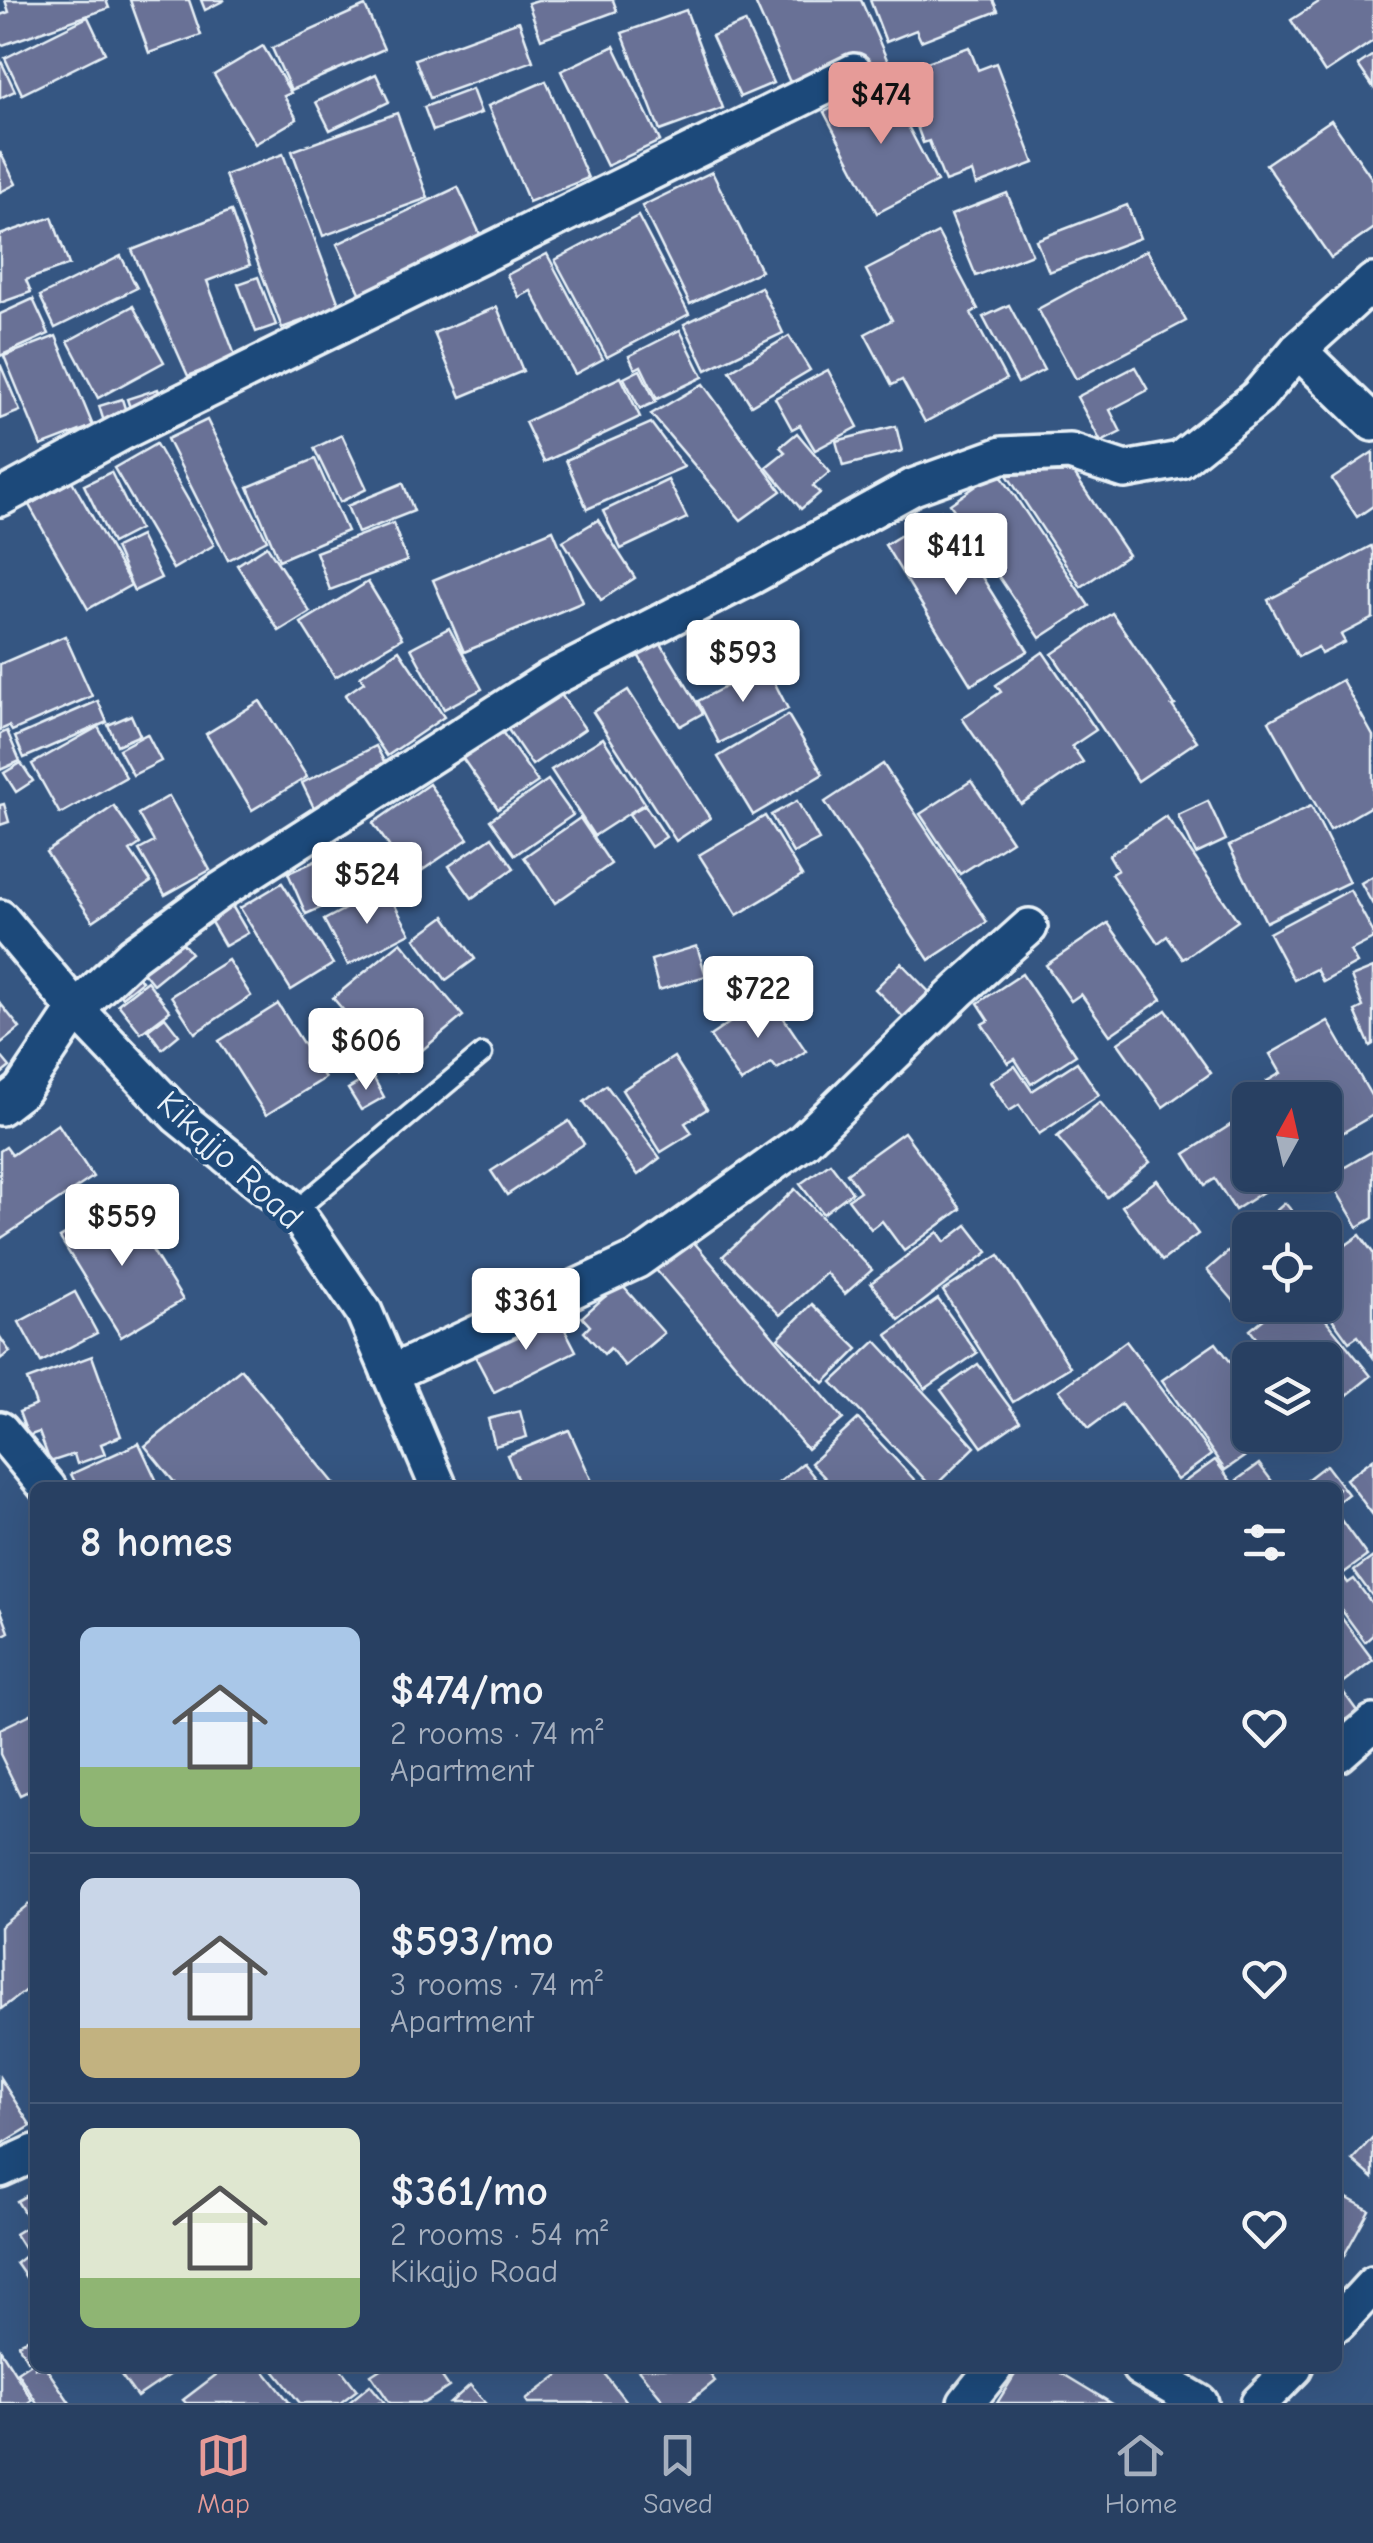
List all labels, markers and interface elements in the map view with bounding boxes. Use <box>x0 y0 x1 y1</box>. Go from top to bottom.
pin: $474 <box>822 62 940 147</box>
text: $474 <box>850 76 912 113</box>
pin: $411 <box>897 513 1015 598</box>
text: $411 <box>926 527 986 564</box>
pin: $593 <box>684 620 802 705</box>
text: $593 <box>709 634 777 671</box>
pin: $524 <box>308 842 426 927</box>
text: $524 <box>334 856 400 893</box>
pin: $722 <box>699 956 817 1041</box>
text: $722 <box>725 970 791 1007</box>
pin: $606 <box>307 1008 425 1093</box>
text: $606 <box>330 1022 402 1059</box>
street label: Kikajjo Road <box>149 1082 311 1238</box>
north arrow <box>1232 1082 1342 1192</box>
map controls <box>1232 1082 1342 1452</box>
pin: $559 <box>63 1184 181 1269</box>
text: $559 <box>87 1198 157 1235</box>
button: locate <box>1232 1212 1342 1322</box>
pin: $361 <box>467 1268 585 1353</box>
text: $361 <box>494 1282 558 1319</box>
button: layers <box>1232 1342 1342 1452</box>
icon: filters <box>1237 1515 1292 1570</box>
text: 8 homes <box>80 1518 232 1567</box>
text: $474/mo <box>390 1666 544 1715</box>
icon: home <box>160 1667 280 1787</box>
icon: heart <box>1237 1700 1292 1755</box>
text: 2 rooms · 74 m² <box>390 1715 603 1752</box>
text: Apartment <box>390 1752 533 1789</box>
text: $593/mo <box>390 1917 554 1966</box>
icon: home <box>160 1918 280 2038</box>
icon: heart <box>1237 1951 1292 2006</box>
text: 3 rooms · 74 m² <box>390 1966 603 2003</box>
text: Apartment <box>390 2003 533 2040</box>
text: $361/mo <box>390 2167 548 2216</box>
icon: home <box>160 2168 280 2288</box>
icon: heart <box>1237 2201 1292 2256</box>
text: 2 rooms · 54 m² <box>390 2216 608 2253</box>
text: Kikajjo Road <box>390 2253 558 2290</box>
tab: Map <box>196 2428 251 2520</box>
tab: Saved <box>643 2428 713 2520</box>
tab: Home <box>1105 2428 1177 2520</box>

